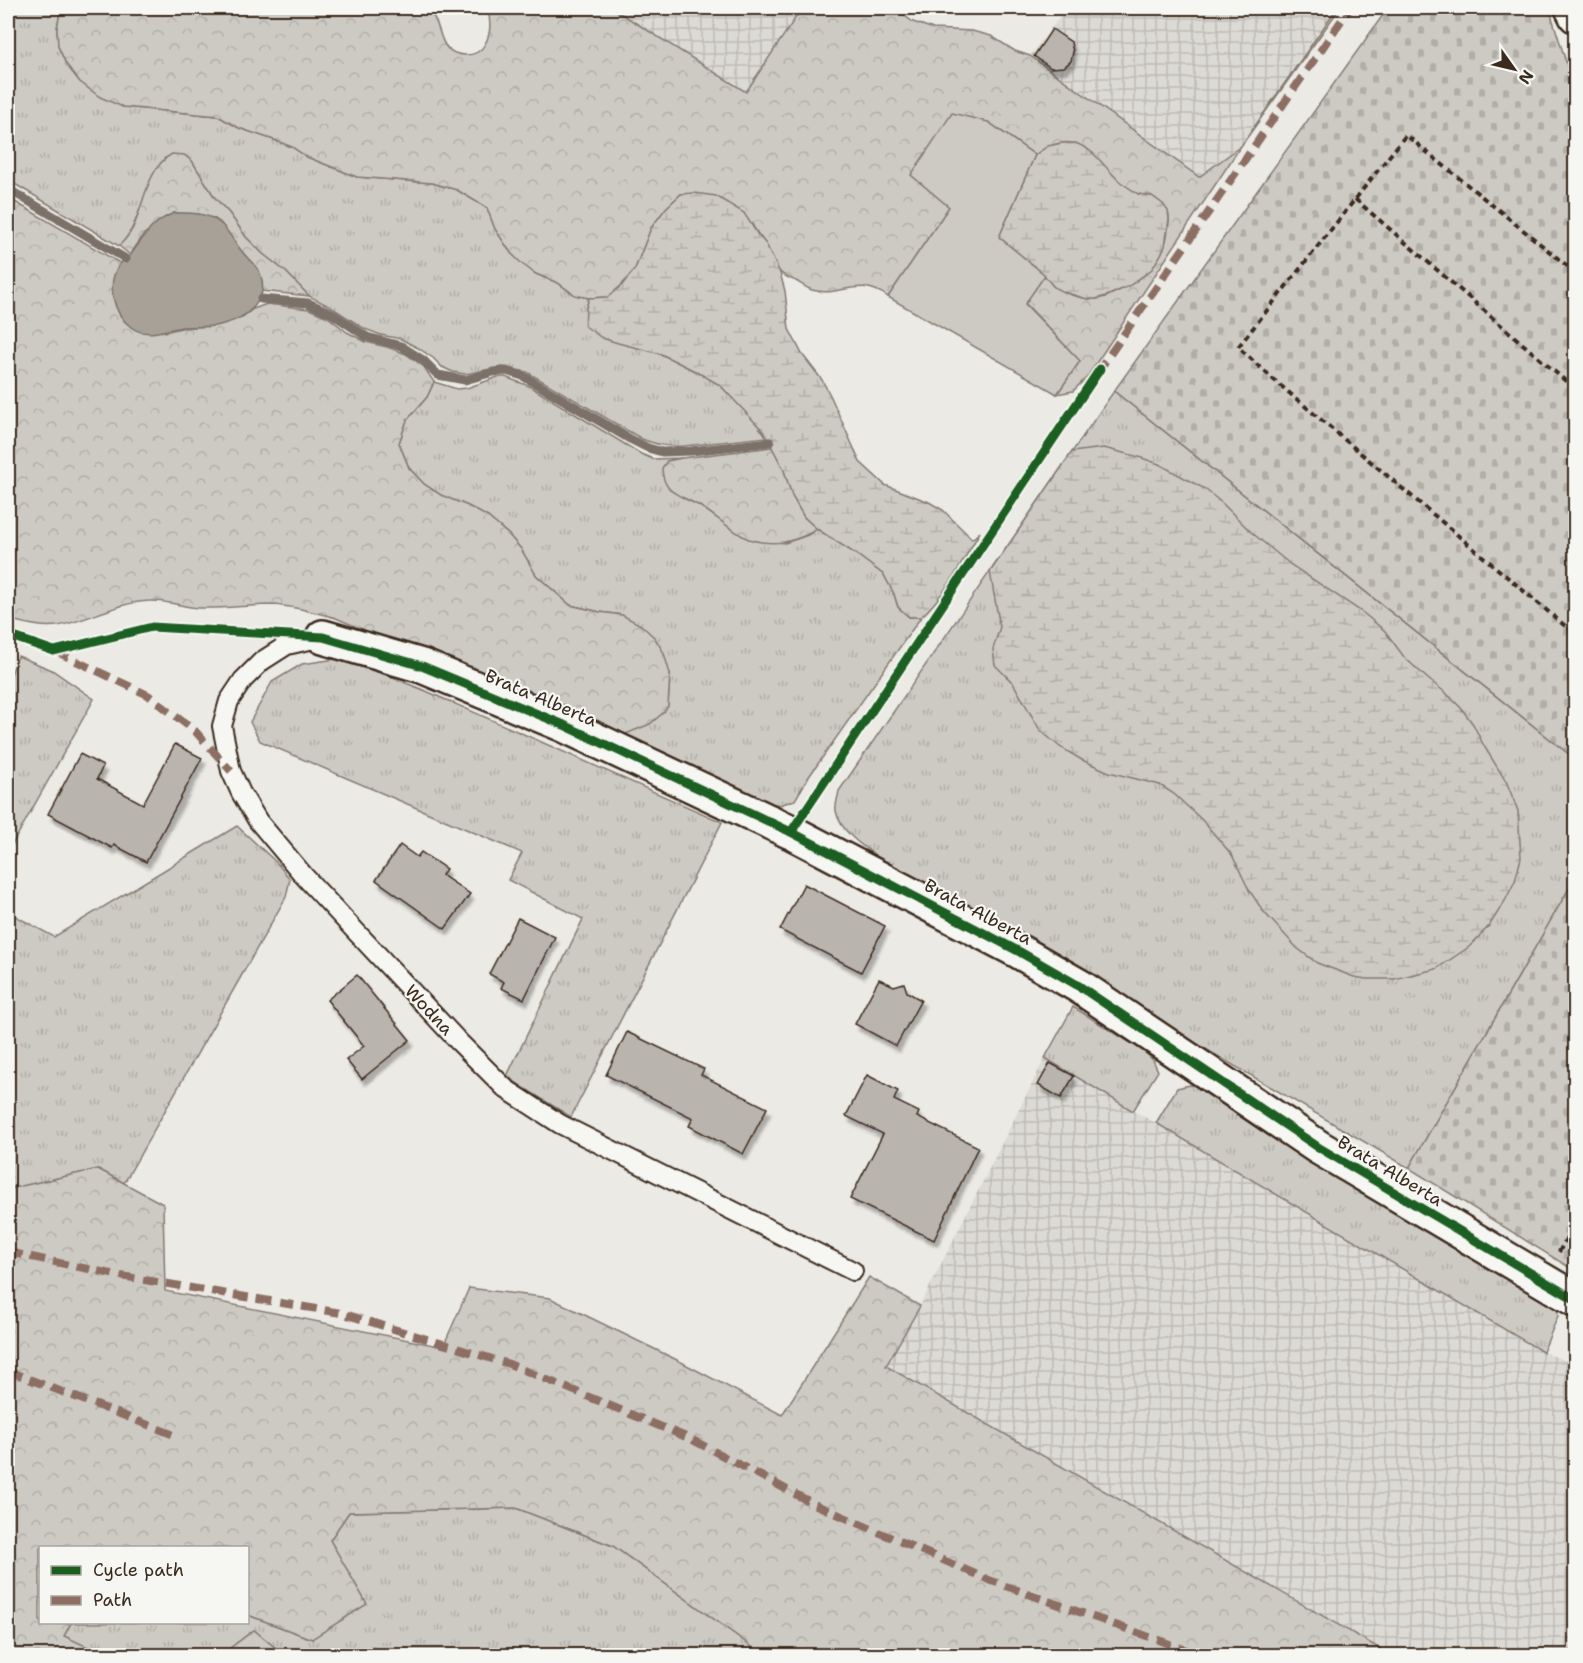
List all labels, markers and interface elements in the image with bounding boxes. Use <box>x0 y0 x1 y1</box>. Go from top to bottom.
north arrow <box>1484 39 1544 99</box>
text: N <box>1514 66 1538 88</box>
street label: Brata Alberta <box>482 664 600 732</box>
street label: Brata Alberta <box>920 873 1036 951</box>
street label: Wodna <box>399 979 459 1041</box>
street label: Brata Alberta <box>1333 1130 1447 1212</box>
legend <box>39 1546 249 1624</box>
text: Cycle path <box>93 1558 184 1582</box>
text: Path <box>93 1588 132 1612</box>

